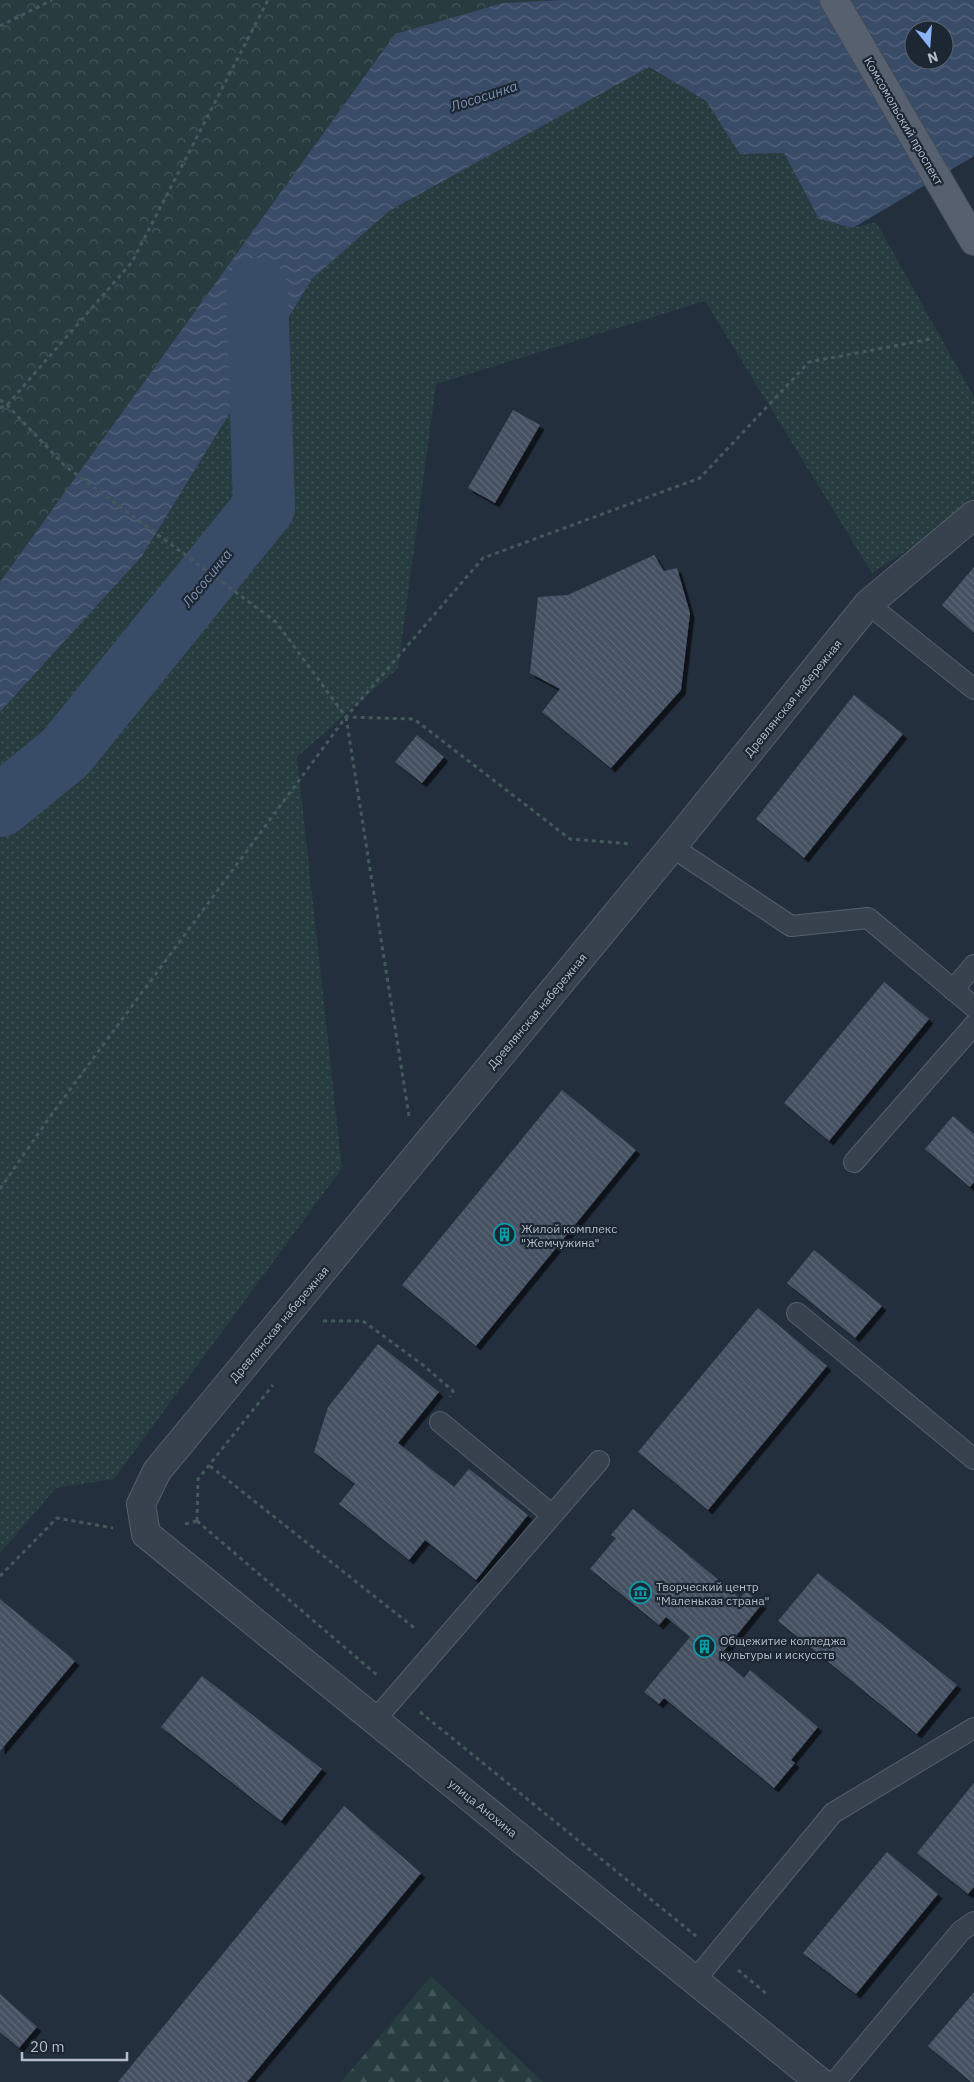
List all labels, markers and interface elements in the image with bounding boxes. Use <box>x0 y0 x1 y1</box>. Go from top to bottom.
north arrow <box>904 20 954 70</box>
text: N <box>925 47 940 68</box>
street label: Комсомольский проспект <box>861 54 947 188</box>
water label: Лососинка <box>447 77 520 116</box>
water label: Лососинка <box>178 545 236 611</box>
street label: Древлянская набережная <box>741 636 845 760</box>
street label: Древлянская набережная <box>484 950 590 1072</box>
place label: Жилой комплекс "Жемчужина" <box>521 1221 617 1250</box>
building icon: Жилой комплекс "Жемчужина" <box>493 1223 517 1247</box>
street label: Древлянская набережная <box>226 1263 332 1385</box>
place label: Творческий центр "Маленькая страна" <box>656 1579 770 1608</box>
museum icon: Творческий центр "Маленькая страна" <box>628 1581 652 1605</box>
place label: Общежитие колледжа культуры и искусств <box>720 1633 847 1662</box>
building icon: Общежитие колледжа культуры и искусств <box>692 1635 716 1659</box>
street label: улица Анохина <box>446 1776 521 1841</box>
scale bar <box>22 2030 128 2062</box>
text: 20 m <box>30 2037 65 2056</box>

